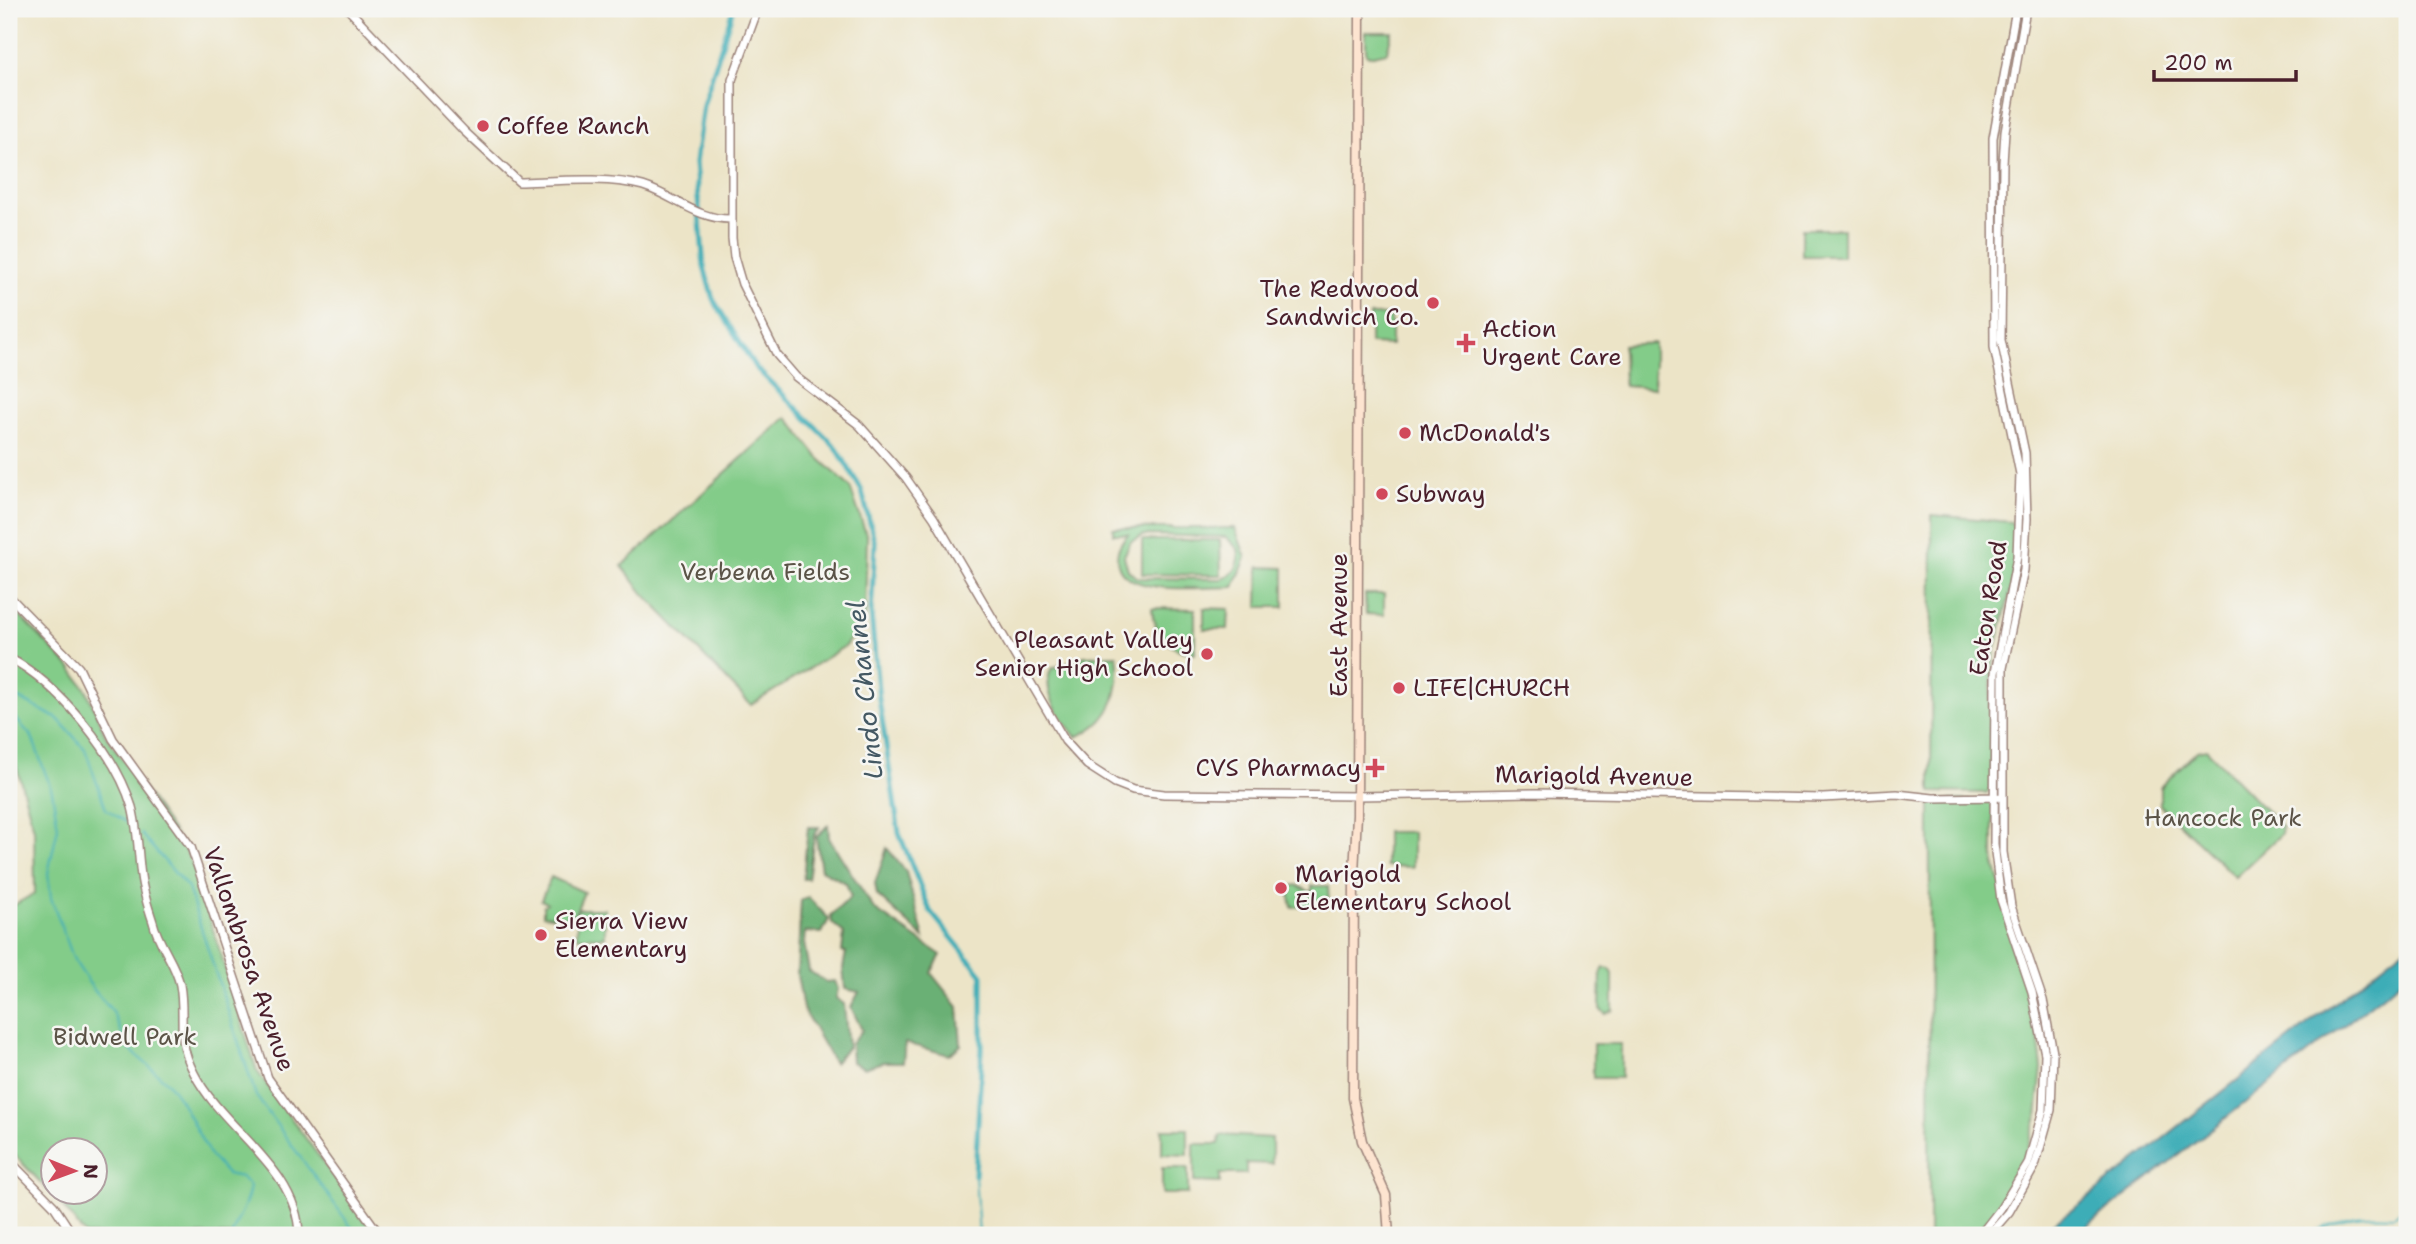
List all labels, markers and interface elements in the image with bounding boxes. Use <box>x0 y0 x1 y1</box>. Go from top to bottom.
scale bar <box>2154 38 2295 82</box>
text: 200 m <box>2164 49 2233 77</box>
place label: Coffee Ranch <box>497 110 650 142</box>
marker: Coffee Ranch <box>475 118 491 134</box>
place label: The Redwood Sandwich Co. <box>1259 273 1419 333</box>
marker: The Redwood Sandwich Co. <box>1425 295 1441 311</box>
place label: Action Urgent Care <box>1482 313 1622 373</box>
marker: Action Urgent Care <box>1456 333 1476 353</box>
place label: McDonald's <box>1419 417 1551 449</box>
marker: McDonald's <box>1397 425 1413 441</box>
place label: Subway <box>1396 478 1485 510</box>
marker: Subway <box>1374 486 1390 502</box>
street label: Eaton Road <box>1962 538 2014 678</box>
street label: East Avenue <box>1323 553 1355 697</box>
park label: Verbena Fields <box>680 556 850 588</box>
water label: Lindo Channel <box>837 599 891 781</box>
place label: Pleasant Valley Senior High School <box>975 624 1194 684</box>
marker: Pleasant Valley Senior High School <box>1199 646 1215 662</box>
place label: LIFE|CHURCH <box>1413 672 1570 704</box>
marker: LIFE|CHURCH <box>1391 680 1407 696</box>
place label: CVS Pharmacy <box>1196 752 1361 784</box>
street label: Marigold Avenue <box>1494 758 1694 794</box>
marker: CVS Pharmacy <box>1367 760 1383 776</box>
park label: Hancock Park <box>2144 802 2302 834</box>
street label: Vallombrosa Avenue <box>196 842 302 1076</box>
place label: Marigold Elementary School <box>1295 858 1512 918</box>
marker: Marigold Elementary School <box>1273 880 1289 896</box>
place label: Sierra View Elementary <box>555 905 688 965</box>
marker: Sierra View Elementary <box>533 927 549 943</box>
park label: Bidwell Park <box>53 1021 197 1053</box>
north arrow <box>38 1136 108 1206</box>
text: N <box>78 1164 103 1179</box>

